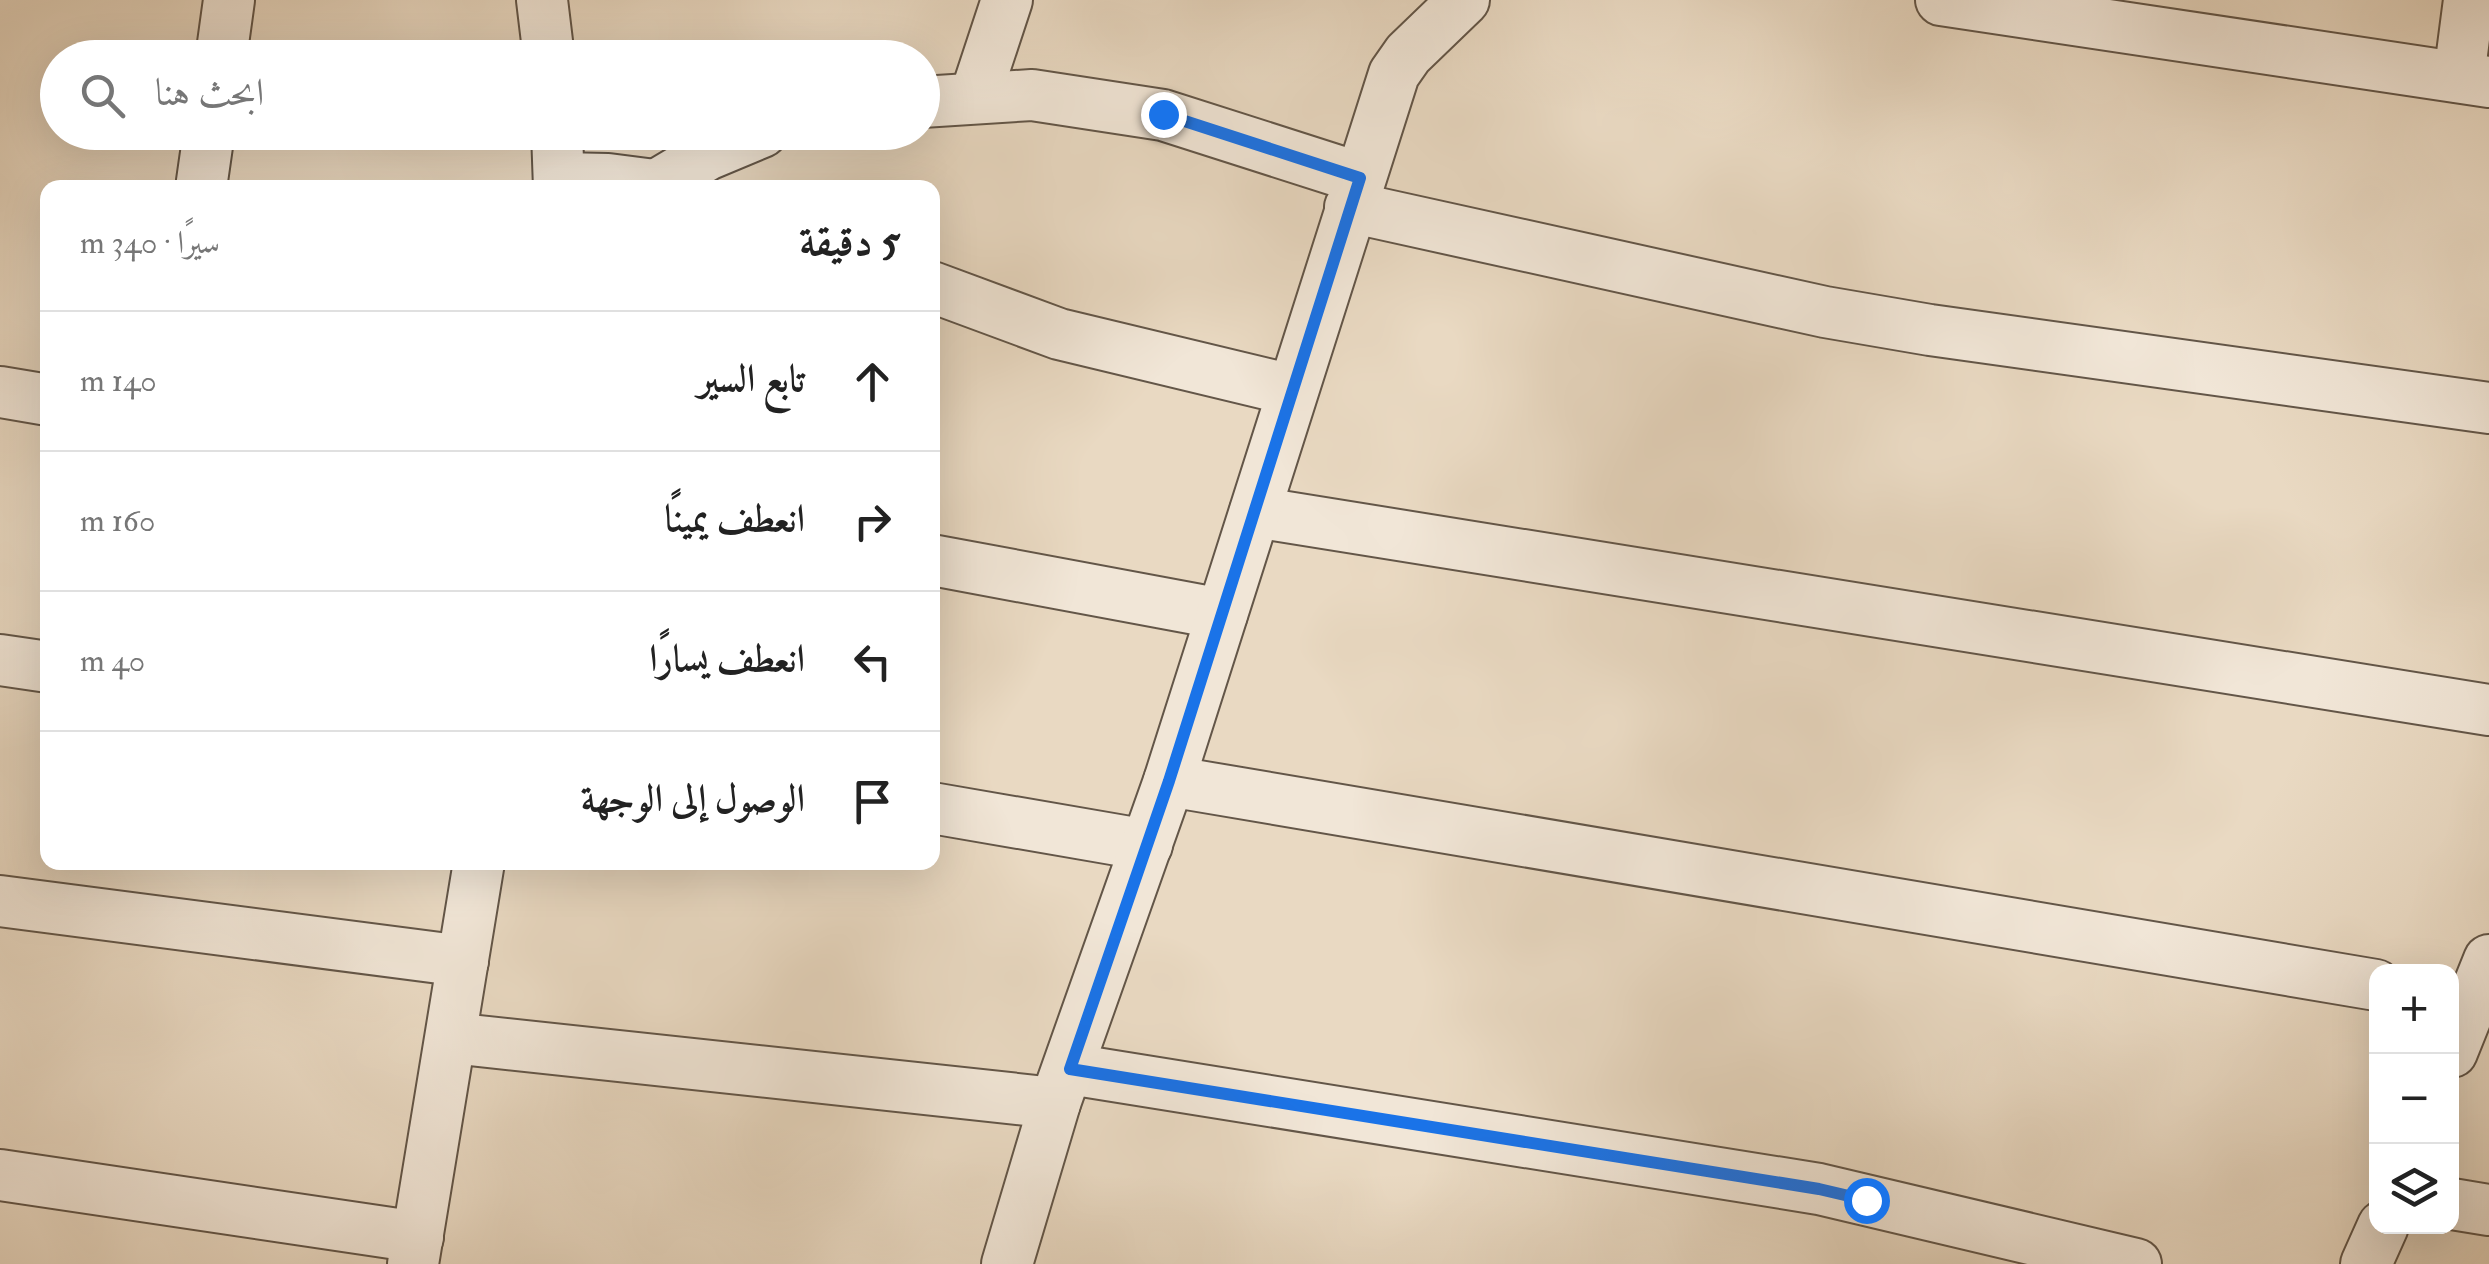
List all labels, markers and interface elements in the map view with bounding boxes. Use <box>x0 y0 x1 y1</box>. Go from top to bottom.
search box <box>40 40 940 150</box>
icon: search <box>75 68 130 123</box>
text: ابحث هنا <box>155 69 264 117</box>
route end <box>1141 92 1187 138</box>
text: 5 دقيقة <box>799 216 900 268</box>
text: سيرًا · 340 m <box>80 223 220 263</box>
icon: ahead <box>845 354 900 409</box>
text: تابع السير <box>698 355 805 403</box>
text: 140 m <box>80 361 157 401</box>
icon: right <box>845 494 900 549</box>
text: انعطف يمينًا <box>665 495 805 543</box>
text: 160 m <box>80 501 155 541</box>
icon: left <box>845 634 900 689</box>
text: انعطف يسارًا <box>649 635 805 683</box>
text: 40 m <box>80 641 145 681</box>
icon: arrive <box>845 774 900 829</box>
text: الوصول إلى الوجهة <box>581 775 805 823</box>
map controls <box>2369 964 2459 1234</box>
button: + <box>2369 964 2459 1054</box>
button: − <box>2369 1054 2459 1144</box>
button: layers <box>2369 1144 2459 1234</box>
route start <box>1844 1178 1890 1224</box>

